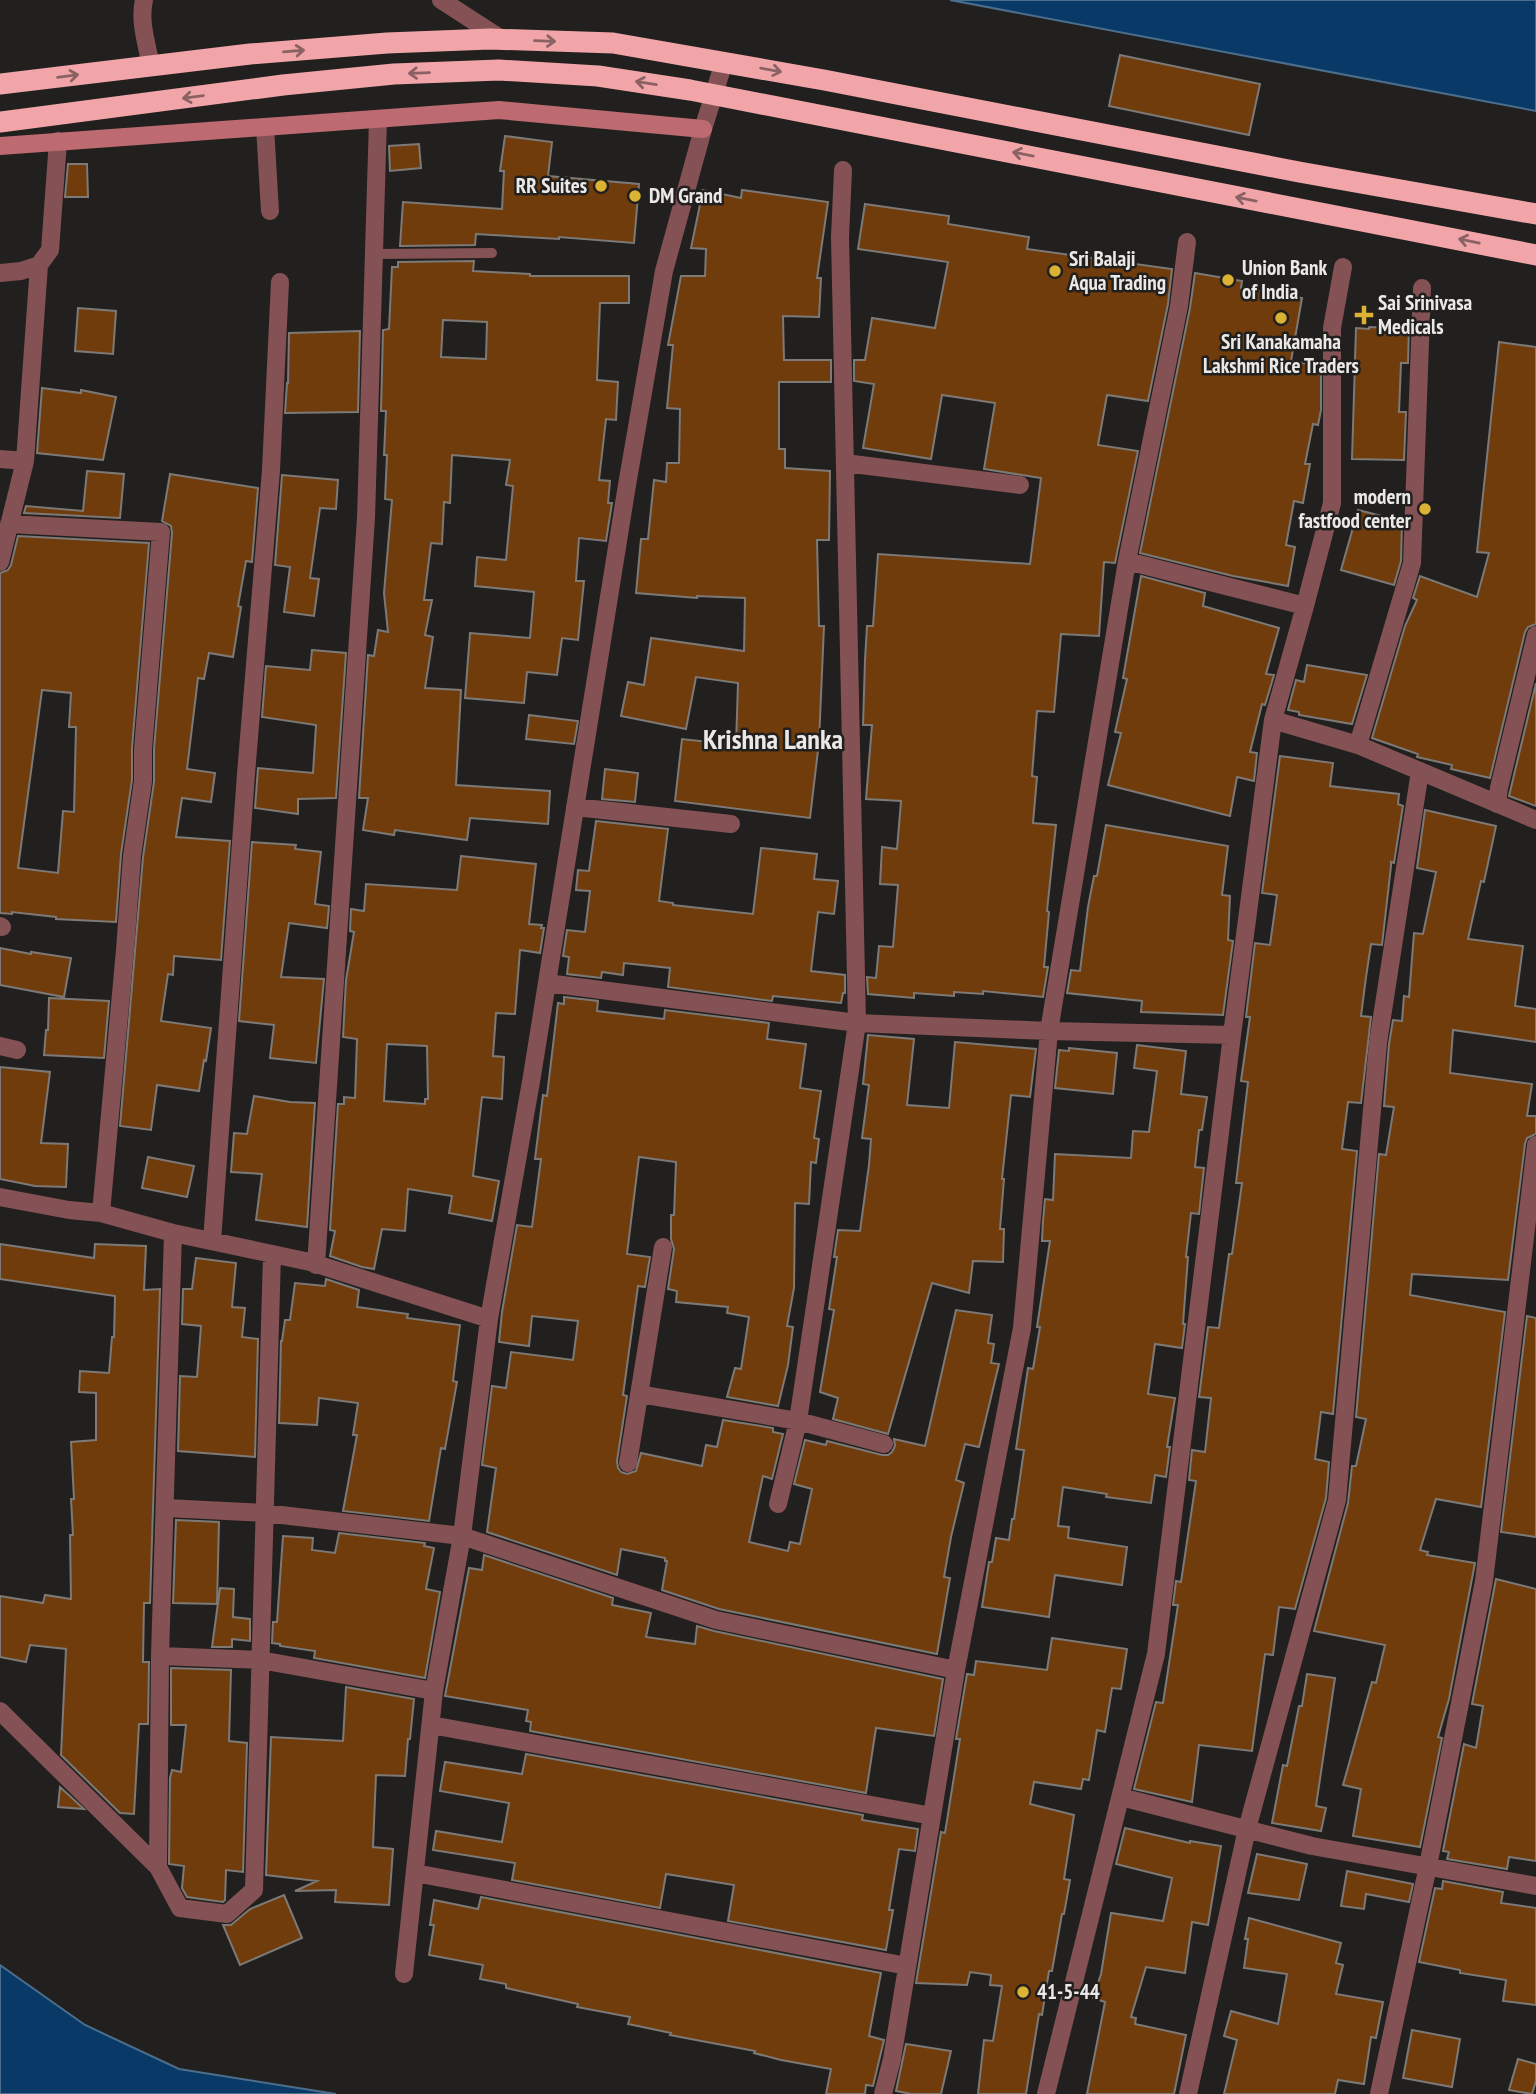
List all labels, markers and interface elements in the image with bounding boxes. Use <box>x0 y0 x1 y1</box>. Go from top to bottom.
one-way arrow <box>534 34 557 48</box>
one-way arrow <box>282 44 305 57</box>
one-way arrow <box>759 64 781 78</box>
one-way arrow <box>409 67 431 80</box>
one-way arrow <box>56 69 79 82</box>
one-way arrow <box>635 76 658 89</box>
one-way arrow <box>182 91 205 104</box>
one-way arrow <box>1012 147 1035 160</box>
place label: RR Suites <box>516 172 587 199</box>
marker: RR Suites <box>593 178 609 194</box>
place label: DM Grand <box>649 182 722 209</box>
marker: DM Grand <box>627 188 643 204</box>
one-way arrow <box>1235 191 1258 205</box>
one-way arrow <box>1458 234 1481 248</box>
place label: Sri Balaji Aqua Trading <box>1068 245 1166 296</box>
place label: Union Bank of India <box>1242 254 1327 305</box>
marker: Sri Balaji Aqua Trading <box>1047 263 1063 279</box>
marker: Union Bank of India <box>1220 272 1236 288</box>
place label: Sai Srinivasa Medicals <box>1378 289 1473 340</box>
marker: Sai Srinivasa Medicals <box>1356 307 1372 323</box>
marker: Sri Kanakamaha Lakshmi Rice Traders <box>1273 310 1289 326</box>
place label: Sri Kanakamaha Lakshmi Rice Traders <box>1203 328 1359 379</box>
place label: modern fastfood center <box>1299 483 1412 534</box>
marker: modern fastfood center <box>1417 501 1433 517</box>
district label: Krishna Lanka <box>703 720 843 757</box>
place label: 41-5-44 <box>1037 1978 1100 2005</box>
marker: 41-5-44 <box>1015 1984 1031 2000</box>

